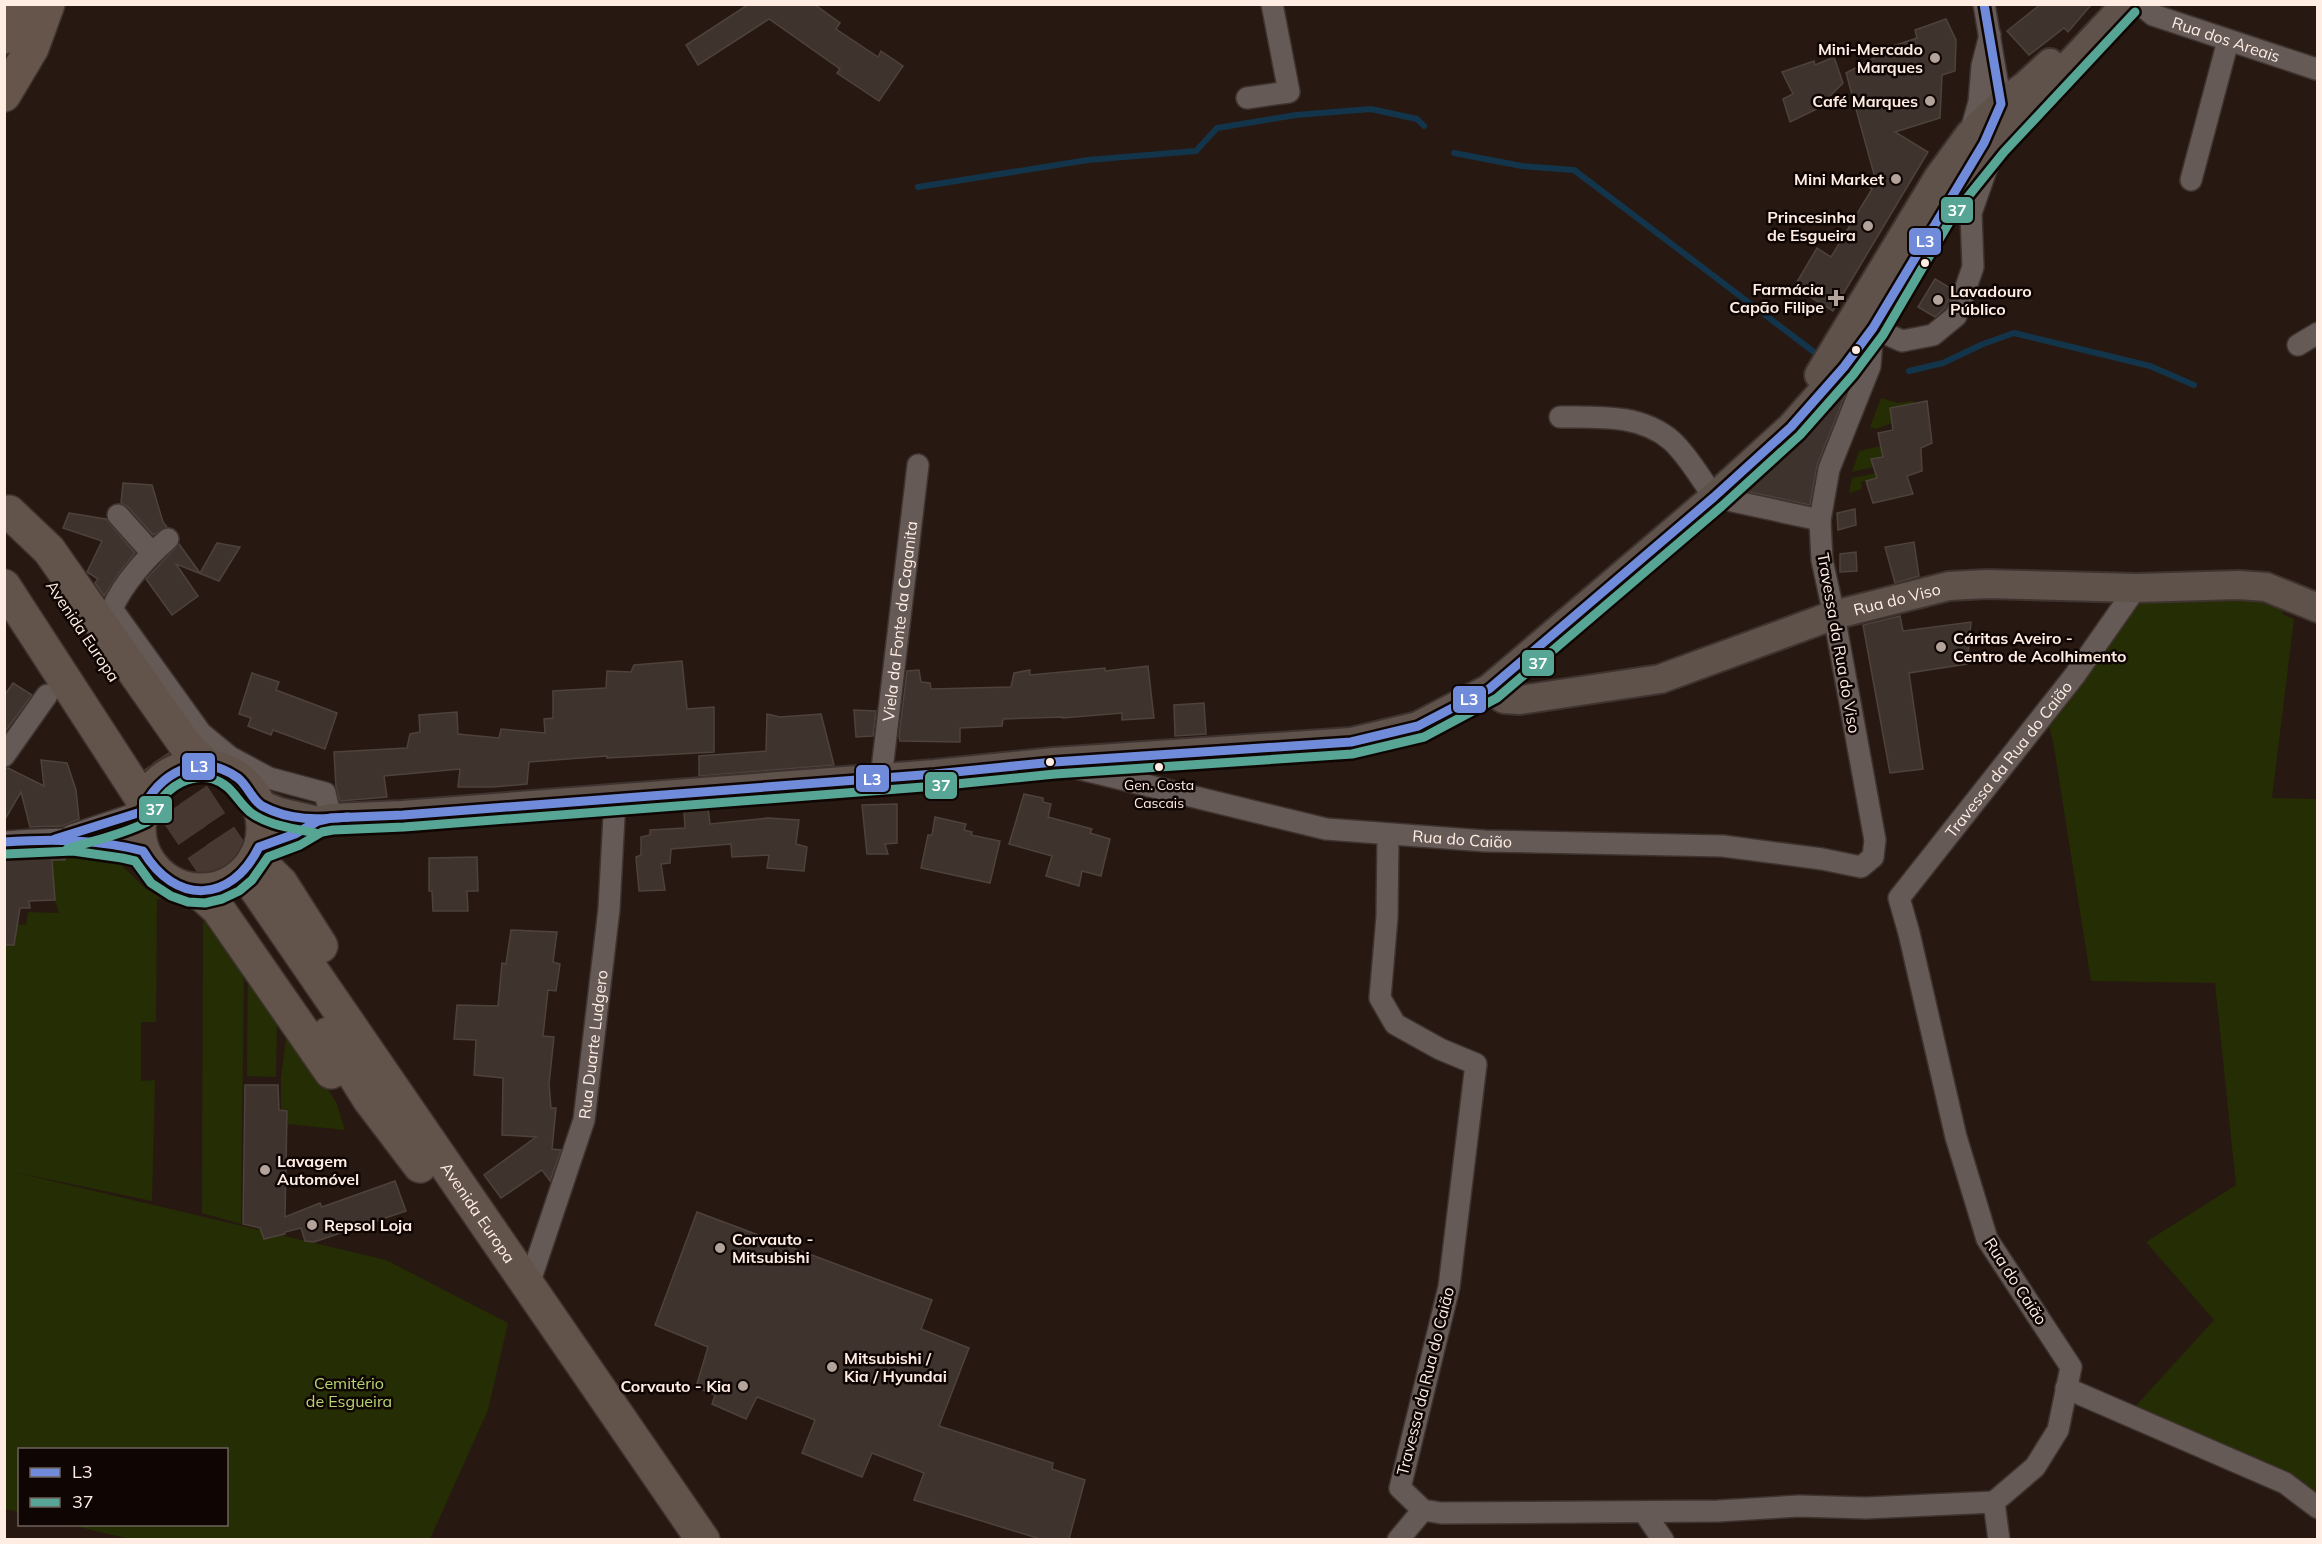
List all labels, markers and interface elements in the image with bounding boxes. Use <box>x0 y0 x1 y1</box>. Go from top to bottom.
street label: Rua dos Areais <box>2170 12 2283 66</box>
place label: Mini-Mercado Marques <box>1818 39 1923 77</box>
marker: Mini-Mercado Marques <box>1928 51 1942 65</box>
place label: Café Marques <box>1812 91 1918 111</box>
marker: Café Marques <box>1923 94 1937 108</box>
place label: Mini Market <box>1794 169 1884 189</box>
marker: Mini Market <box>1889 172 1903 186</box>
line badge: 37 <box>1940 196 1974 224</box>
text: 37 <box>1947 200 1967 220</box>
place label: Princesinha de Esgueira <box>1767 207 1856 245</box>
marker: Princesinha de Esgueira <box>1861 219 1875 233</box>
line badge: L3 <box>1908 227 1942 256</box>
text: L3 <box>1916 231 1934 251</box>
unlabelled marker <box>1919 257 1931 269</box>
place label: Farmácia Capão Filipe <box>1729 279 1824 317</box>
place label: Lavadouro Público <box>1950 281 2032 319</box>
marker: Farmácia Capão Filipe <box>1829 291 1843 305</box>
marker: Lavadouro Público <box>1931 293 1945 307</box>
unlabelled marker <box>1850 344 1862 356</box>
street label: Viela da Fonte da Caganita <box>878 520 921 722</box>
street label: Travessa da Rua do Viso <box>1813 551 1865 735</box>
street label: Avenida Europa <box>42 577 124 685</box>
street label: Rua do Viso <box>1851 579 1943 620</box>
place label: Cáritas Aveiro - Centro de Acolhimento <box>1953 628 2127 666</box>
marker: Cáritas Aveiro - Centro de Acolhimento <box>1934 640 1948 654</box>
line badge: 37 <box>1521 649 1555 677</box>
text: 37 <box>1528 653 1548 673</box>
street label: Travessa da Rua do Caião <box>1941 677 2076 842</box>
line badge: L3 <box>1452 685 1487 714</box>
text: L3 <box>1460 689 1478 709</box>
line badge: L3 <box>181 752 216 781</box>
text: L3 <box>190 756 208 776</box>
unlabelled marker <box>1044 756 1056 768</box>
marker: Gen. Costa Cascais <box>1153 761 1165 773</box>
line badge: L3 <box>855 764 890 793</box>
text: L3 <box>863 769 881 789</box>
line badge: 37 <box>924 771 958 800</box>
text: 37 <box>931 775 951 795</box>
place label: Gen. Costa Cascais <box>1124 776 1194 812</box>
line badge: 37 <box>138 795 173 824</box>
text: 37 <box>145 799 165 819</box>
street label: Rua do Caião <box>1412 826 1512 852</box>
street label: Rua Duarte Ludgero <box>574 969 612 1120</box>
place label: Lavagem Automóvel <box>277 1151 359 1189</box>
street label: Avenida Europa <box>437 1158 520 1267</box>
marker: Lavagem Automóvel <box>258 1163 272 1177</box>
place label: Repsol Loja <box>324 1215 412 1235</box>
marker: Repsol Loja <box>305 1218 319 1232</box>
place label: Corvauto - Mitsubishi <box>732 1229 814 1267</box>
street label: Rua do Caião <box>1980 1234 2052 1328</box>
marker: Corvauto - Mitsubishi <box>713 1241 727 1255</box>
street label: Travessa da Rua do Caião <box>1392 1285 1458 1477</box>
place label: Mitsubishi / Kia / Hyundai <box>844 1348 947 1386</box>
marker: Mitsubishi / Kia / Hyundai <box>825 1360 839 1374</box>
park label: Cemitério de Esgueira <box>306 1373 392 1411</box>
place label: Corvauto - Kia <box>620 1376 731 1396</box>
marker: Corvauto - Kia <box>736 1379 750 1393</box>
legend <box>18 1448 228 1526</box>
text: L3 <box>72 1460 93 1483</box>
text: 37 <box>72 1490 94 1513</box>

